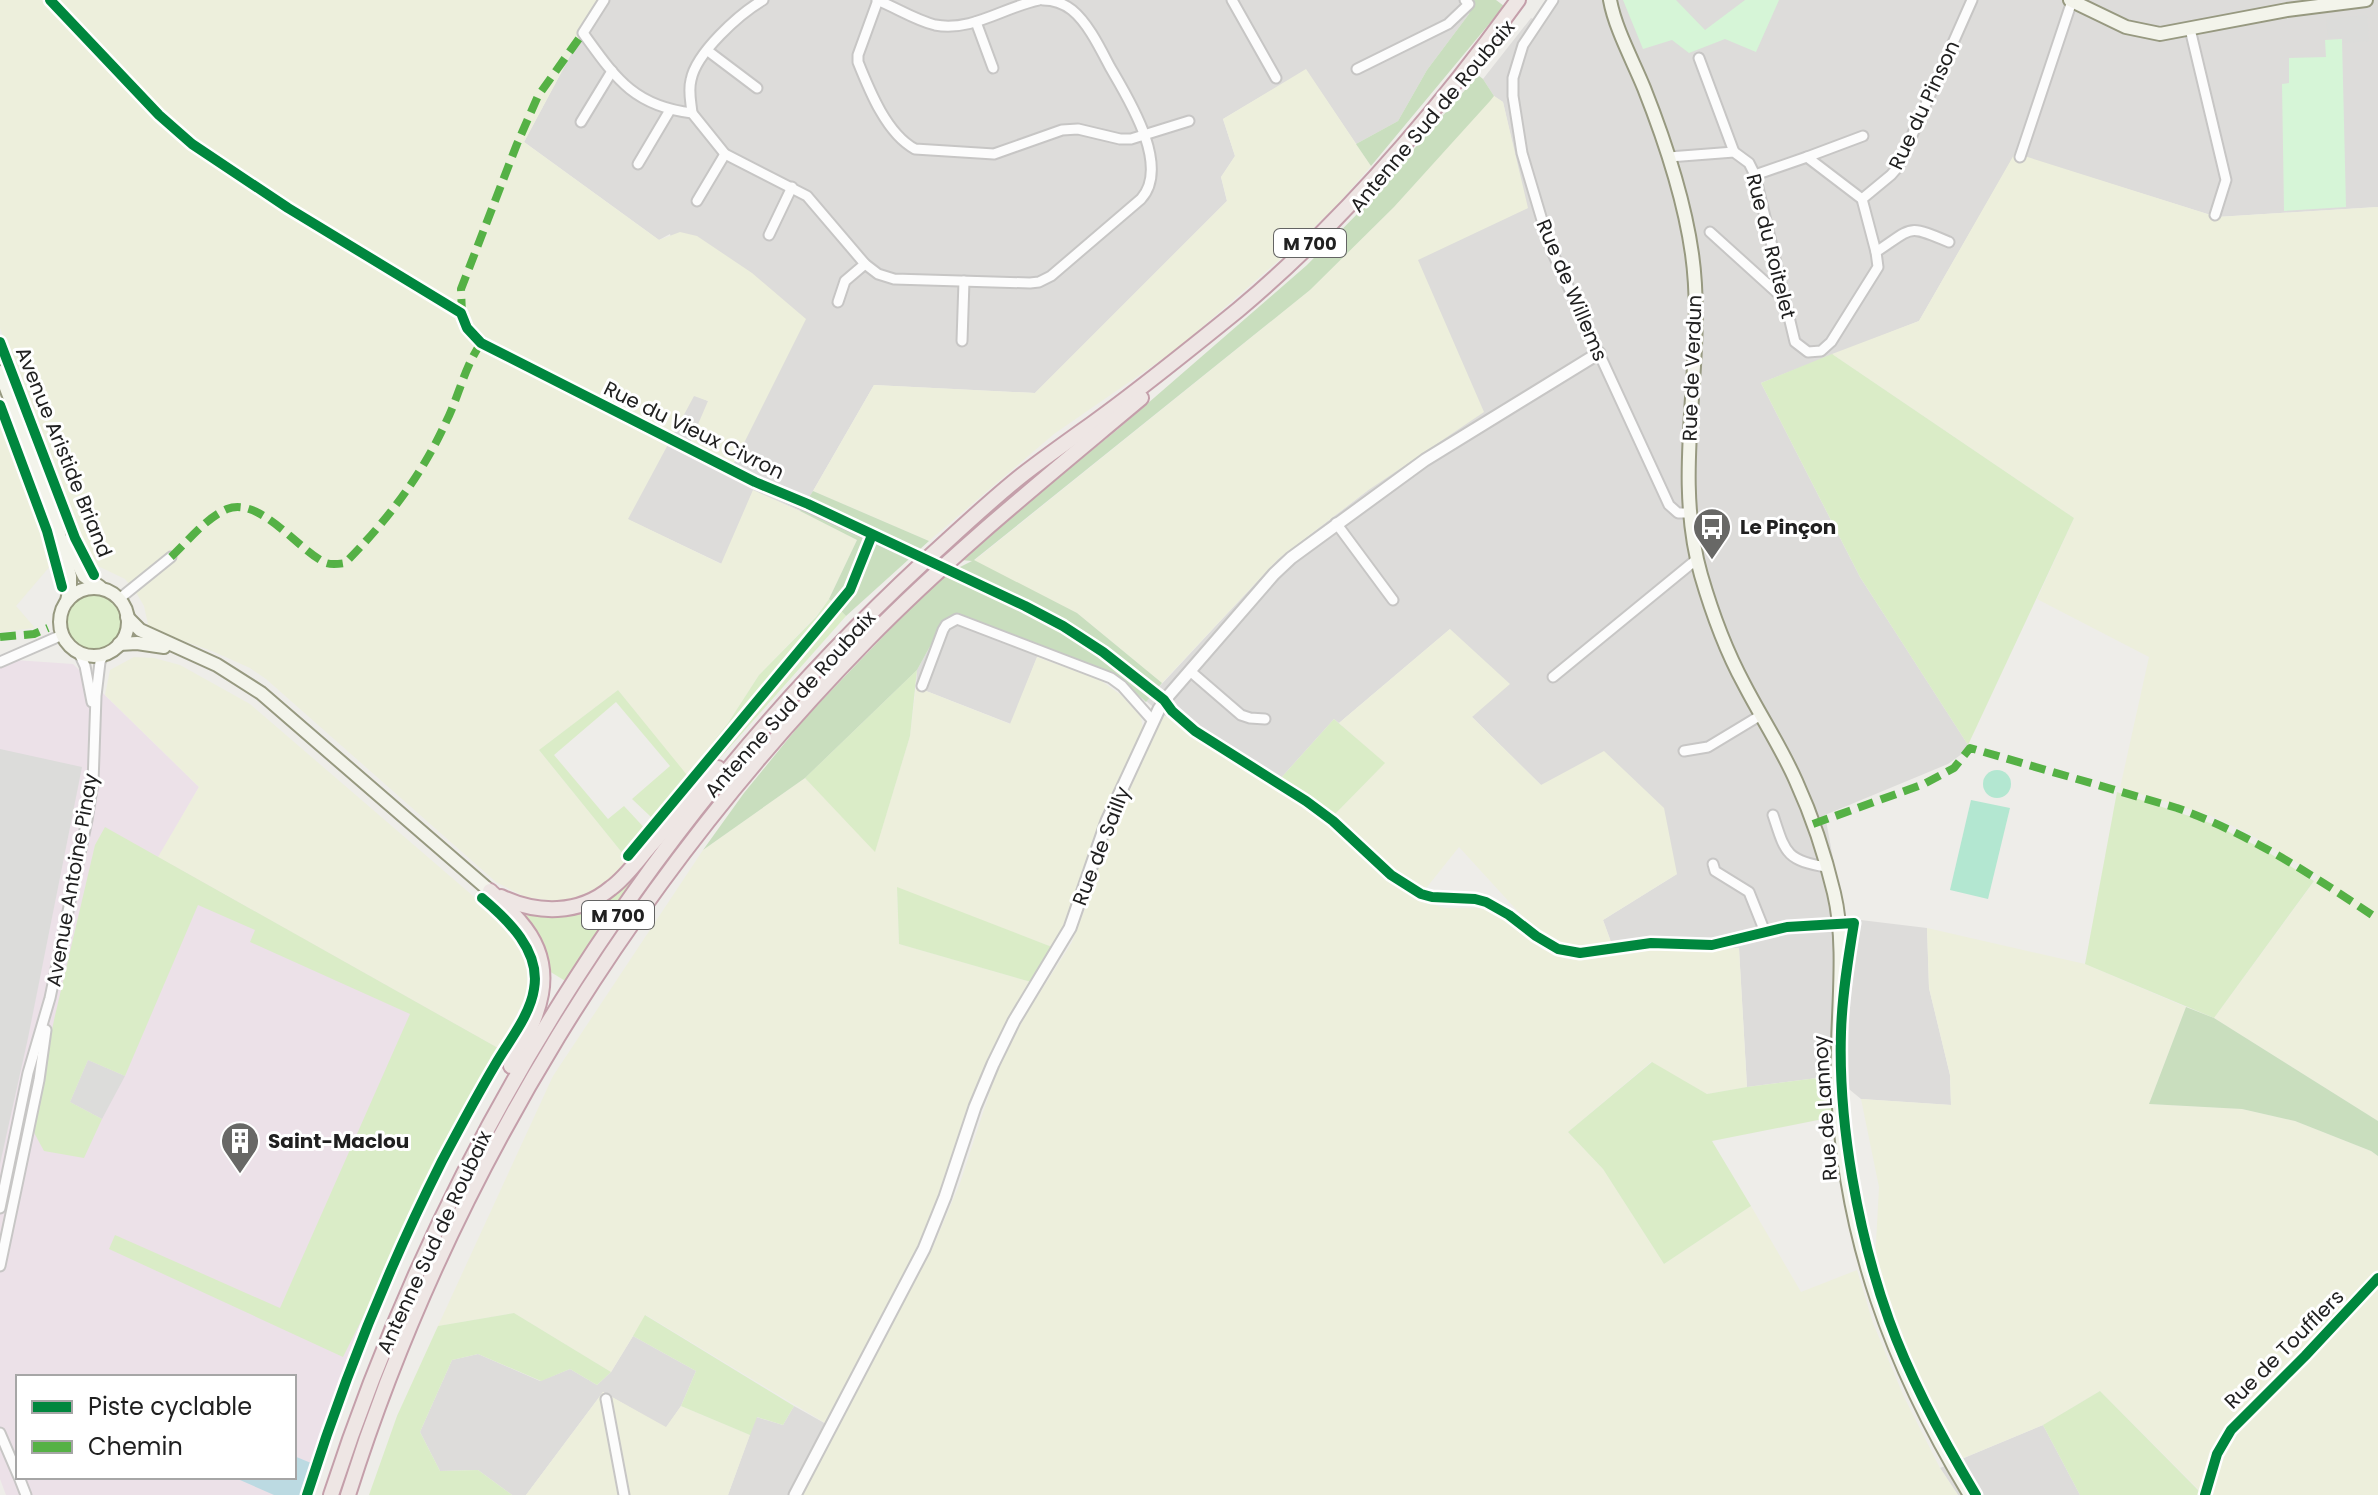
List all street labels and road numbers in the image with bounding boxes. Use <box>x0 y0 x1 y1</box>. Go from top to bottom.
street label: Antenne Sud de Roubaix <box>1343 14 1521 218</box>
street label: Rue du Pinson <box>1882 36 1966 174</box>
street label: Rue du Roitelet <box>1739 171 1803 321</box>
street label: Rue de Willems <box>1529 215 1615 365</box>
road number: M 700 <box>1274 229 1346 257</box>
street label: Rue de Verdun <box>1675 294 1709 442</box>
street label: Avenue Aristide Briand <box>9 343 119 561</box>
street label: Rue du Vieux Civron <box>599 374 789 486</box>
street label: Antenne Sud de Roubaix <box>698 604 882 804</box>
street label: Avenue Antoine Pinay <box>39 771 105 989</box>
street label: Rue de Sailly <box>1065 783 1137 909</box>
road number: M 700 <box>582 901 654 929</box>
street label: Rue de Lannoy <box>1806 1034 1844 1182</box>
street label: Antenne Sud de Roubaix <box>370 1125 498 1358</box>
street label: Rue de Toufflers <box>2218 1283 2350 1415</box>

